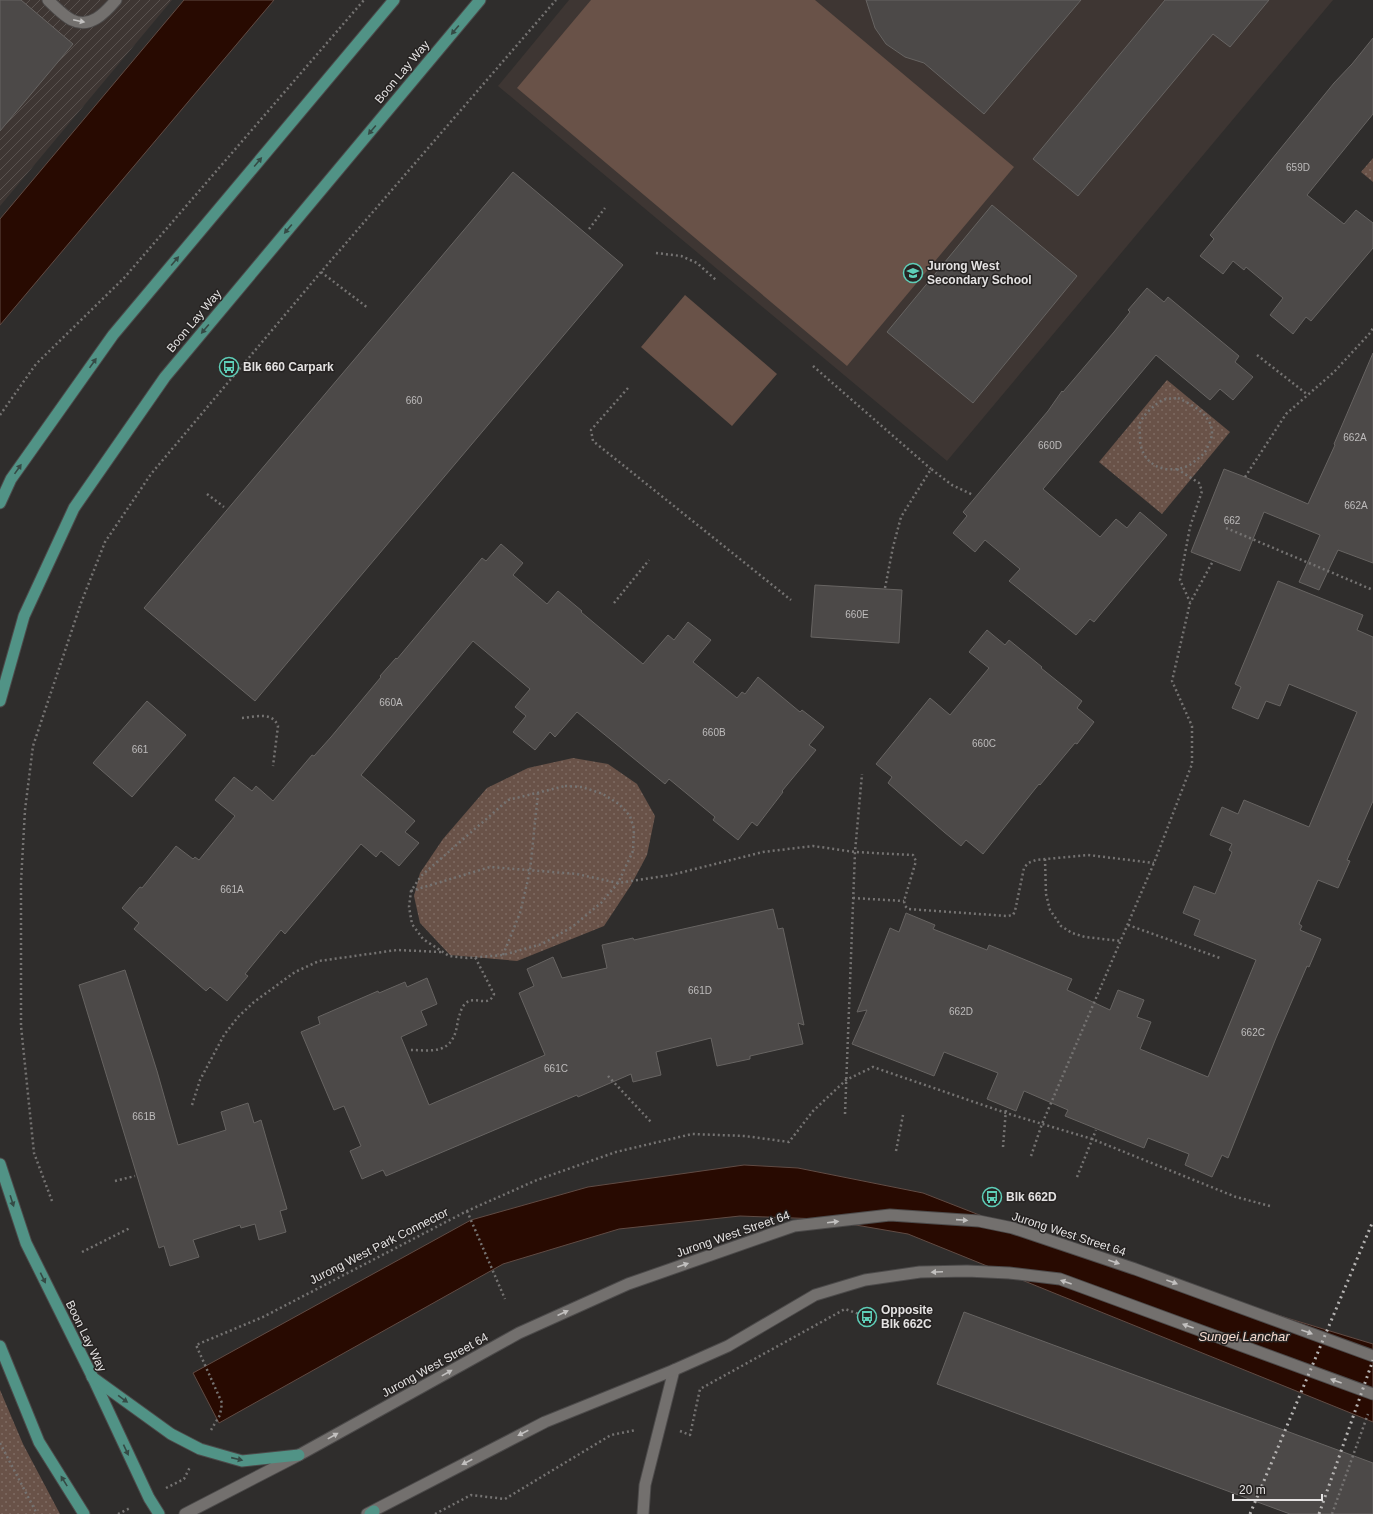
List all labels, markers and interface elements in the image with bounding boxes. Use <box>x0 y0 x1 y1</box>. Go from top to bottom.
one-way arrow <box>73 19 86 25</box>
one-way arrow <box>450 25 459 35</box>
street label: Boon Lay Way <box>372 38 432 106</box>
one-way arrow <box>367 124 376 135</box>
one-way arrow <box>254 156 263 167</box>
house number: 659D <box>1286 162 1310 173</box>
one-way arrow <box>284 224 293 235</box>
one-way arrow <box>170 256 179 267</box>
place label: Jurong West Secondary School <box>927 259 1032 287</box>
school or university icon: Jurong West Secondary School <box>902 262 924 284</box>
street label: Boon Lay Way <box>164 287 224 355</box>
one-way arrow <box>200 324 209 334</box>
bus stop icon: Blk 660 Carpark <box>218 356 240 378</box>
one-way arrow <box>89 357 97 368</box>
place label: Blk 660 Carpark <box>243 360 334 374</box>
house number: 660 <box>406 395 423 406</box>
house number: 662A <box>1343 432 1367 443</box>
house number: 660D <box>1038 440 1062 451</box>
one-way arrow <box>14 463 22 474</box>
house number: 662A <box>1344 500 1368 511</box>
house number: 662 <box>1224 515 1241 526</box>
house number: 660E <box>845 609 869 620</box>
house number: 660A <box>379 697 403 708</box>
house number: 660B <box>702 727 726 738</box>
house number: 660C <box>972 738 996 749</box>
house number: 661 <box>132 744 149 755</box>
house number: 661A <box>220 884 244 895</box>
house number: 661D <box>688 985 712 996</box>
house number: 662D <box>949 1006 973 1017</box>
house number: 662C <box>1241 1027 1265 1038</box>
house number: 661C <box>544 1063 568 1074</box>
house number: 661B <box>132 1111 156 1122</box>
bus stop icon: Blk 662D <box>981 1186 1003 1208</box>
place label: Blk 662D <box>1006 1190 1057 1204</box>
one-way arrow <box>10 1196 16 1208</box>
street label: Jurong West Park Connector <box>307 1205 451 1287</box>
street label: Jurong West Street 64 <box>674 1208 792 1260</box>
street label: Jurong West Street 64 <box>1010 1209 1128 1259</box>
one-way arrow <box>956 1216 968 1223</box>
one-way arrow <box>827 1218 839 1225</box>
one-way arrow <box>1108 1259 1120 1265</box>
one-way arrow <box>677 1262 689 1268</box>
one-way arrow <box>931 1268 943 1275</box>
one-way arrow <box>40 1272 46 1283</box>
one-way arrow <box>1060 1278 1072 1284</box>
one-way arrow <box>1166 1280 1178 1286</box>
street label: Boon Lay Way <box>63 1298 109 1374</box>
place label: Opposite Blk 662C <box>881 1303 933 1331</box>
bus stop icon: Opposite Blk 662C <box>856 1306 878 1328</box>
one-way arrow <box>557 1310 569 1316</box>
one-way arrow <box>1182 1323 1194 1329</box>
water label: Sungei Lanchar <box>1198 1329 1290 1344</box>
one-way arrow <box>1301 1329 1313 1335</box>
street label: Jurong West Street 64 <box>379 1330 491 1400</box>
one-way arrow <box>441 1369 453 1376</box>
one-way arrow <box>1330 1377 1342 1383</box>
one-way arrow <box>118 1395 129 1403</box>
one-way arrow <box>518 1430 529 1436</box>
one-way arrow <box>327 1432 339 1439</box>
one-way arrow <box>123 1444 129 1455</box>
one-way arrow <box>230 1457 243 1463</box>
one-way arrow <box>462 1459 473 1465</box>
one-way arrow <box>60 1475 67 1487</box>
scale bar <box>1233 1476 1322 1502</box>
text: 20 m <box>1239 1483 1266 1497</box>

